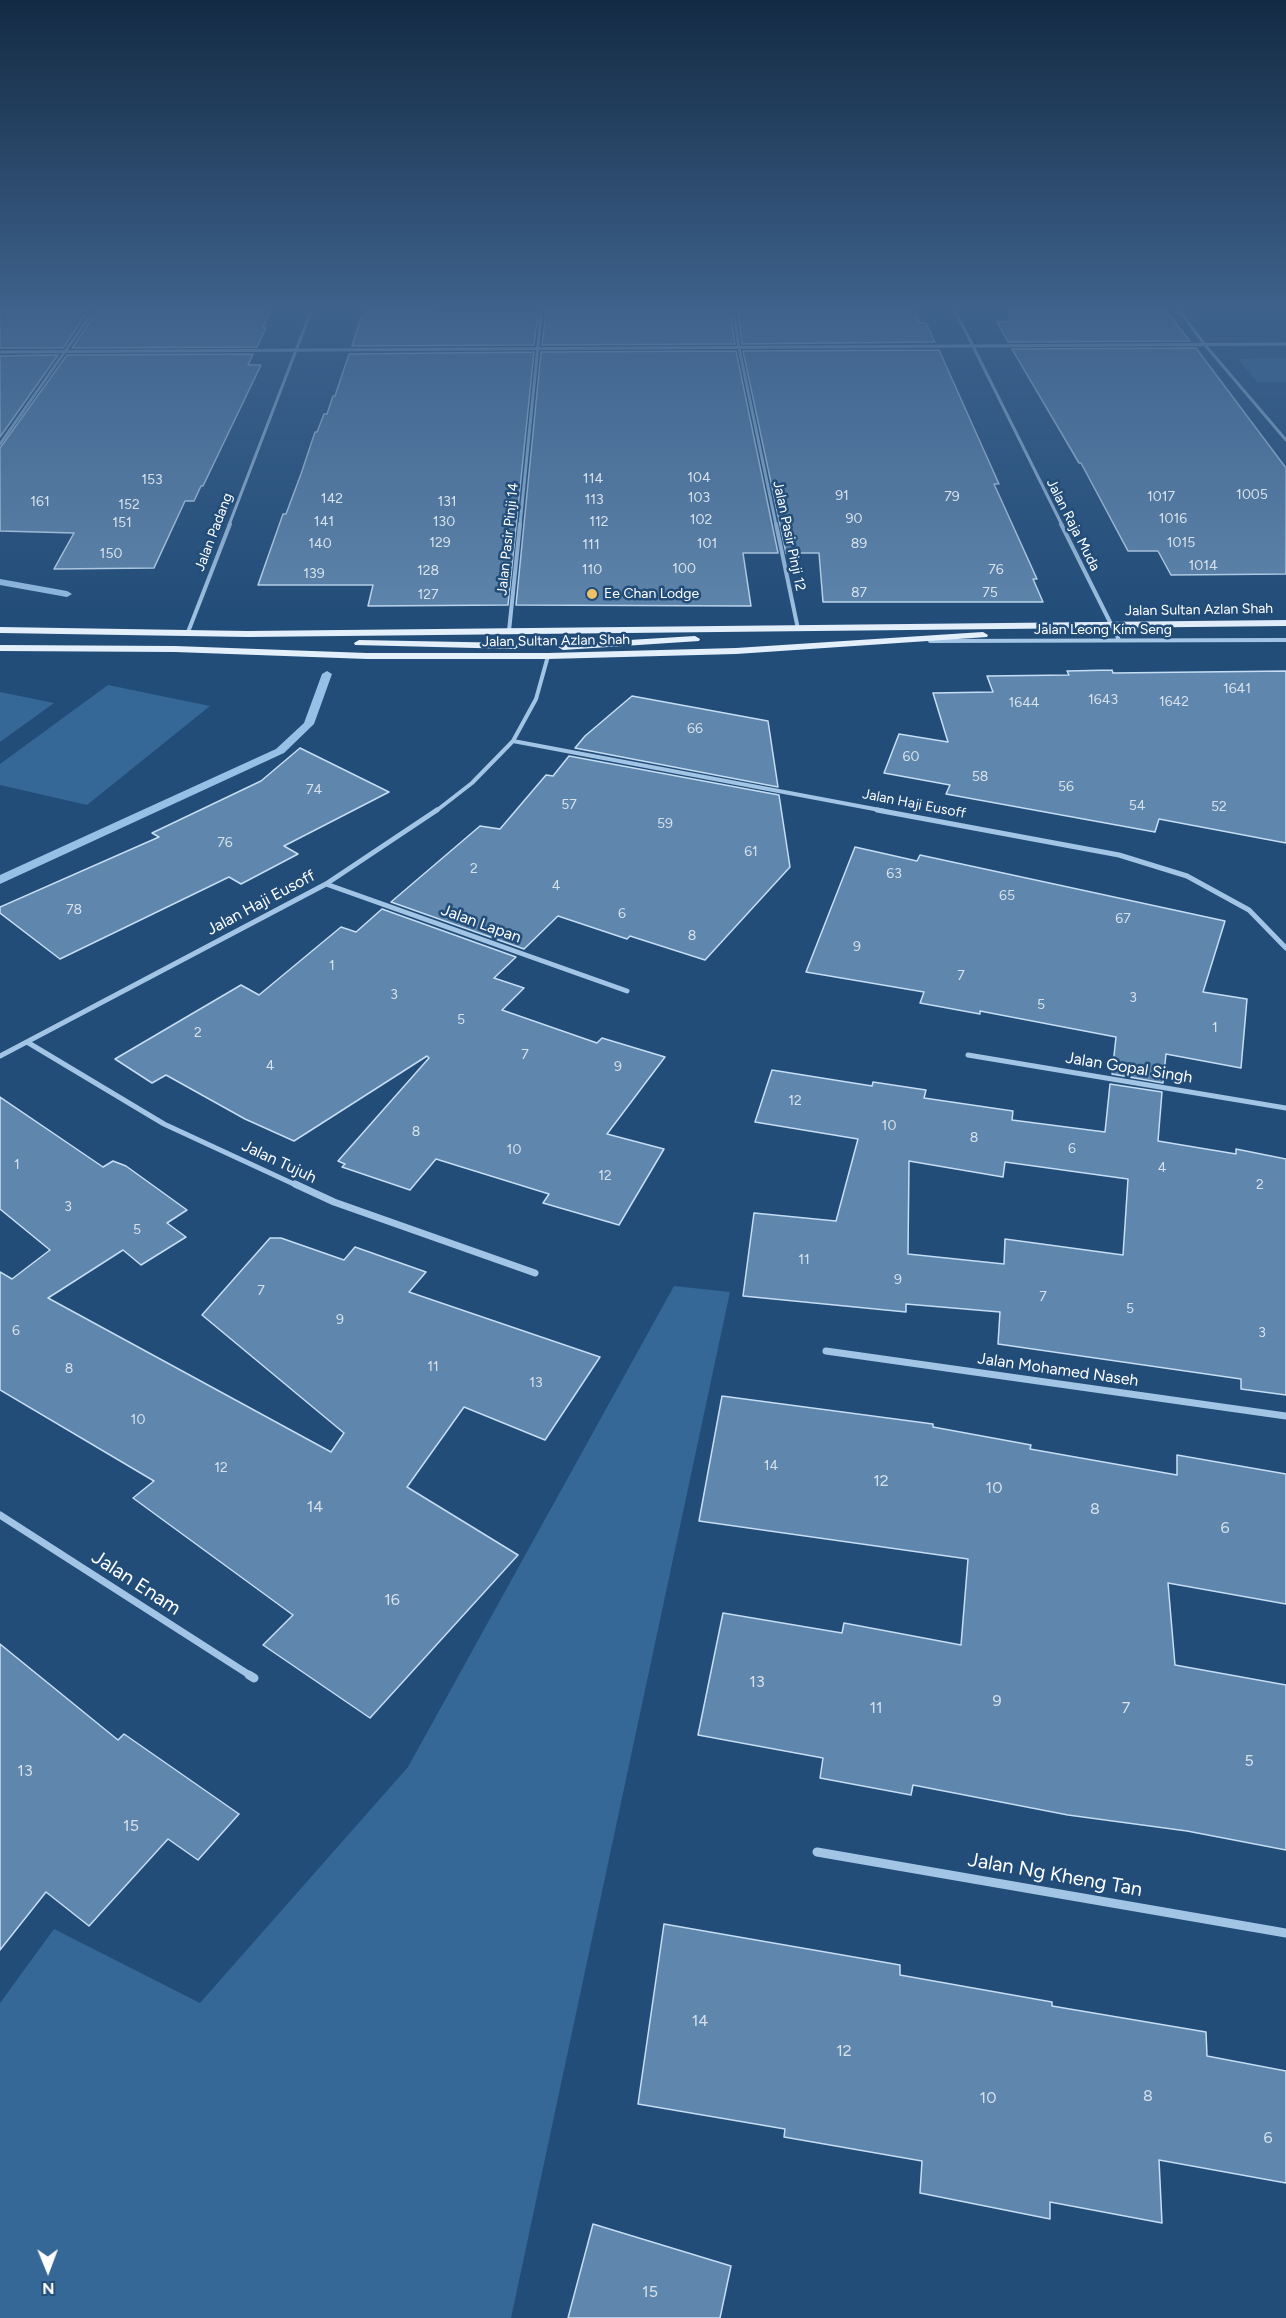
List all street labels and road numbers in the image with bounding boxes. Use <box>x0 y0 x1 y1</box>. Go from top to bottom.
street label: Jalan Raja Muda <box>1043 476 1103 574</box>
street label: Jalan Pasir Pinji 12 <box>769 479 809 593</box>
street label: Jalan Pasir Pinji 14 <box>494 482 522 596</box>
street label: Jalan Padang <box>191 491 237 573</box>
street label: Jalan Sultan Azlan Shah <box>1125 600 1273 620</box>
street label: Jalan Leong Kim Seng <box>1034 622 1172 638</box>
street label: Jalan Sultan Azlan Shah <box>482 631 630 651</box>
street label: Jalan Haji Eusoff <box>861 786 967 822</box>
street label: Jalan Haji Eusoff <box>203 866 319 940</box>
street label: Jalan Lapan <box>438 901 524 947</box>
street label: Jalan Gopal Singh <box>1064 1048 1194 1088</box>
street label: Jalan Tujuh <box>239 1136 319 1188</box>
street label: Jalan Mohamed Naseh <box>976 1349 1140 1391</box>
street label: Jalan Enam <box>87 1545 185 1621</box>
street label: Jalan Ng Kheng Tan <box>966 1848 1144 1902</box>

